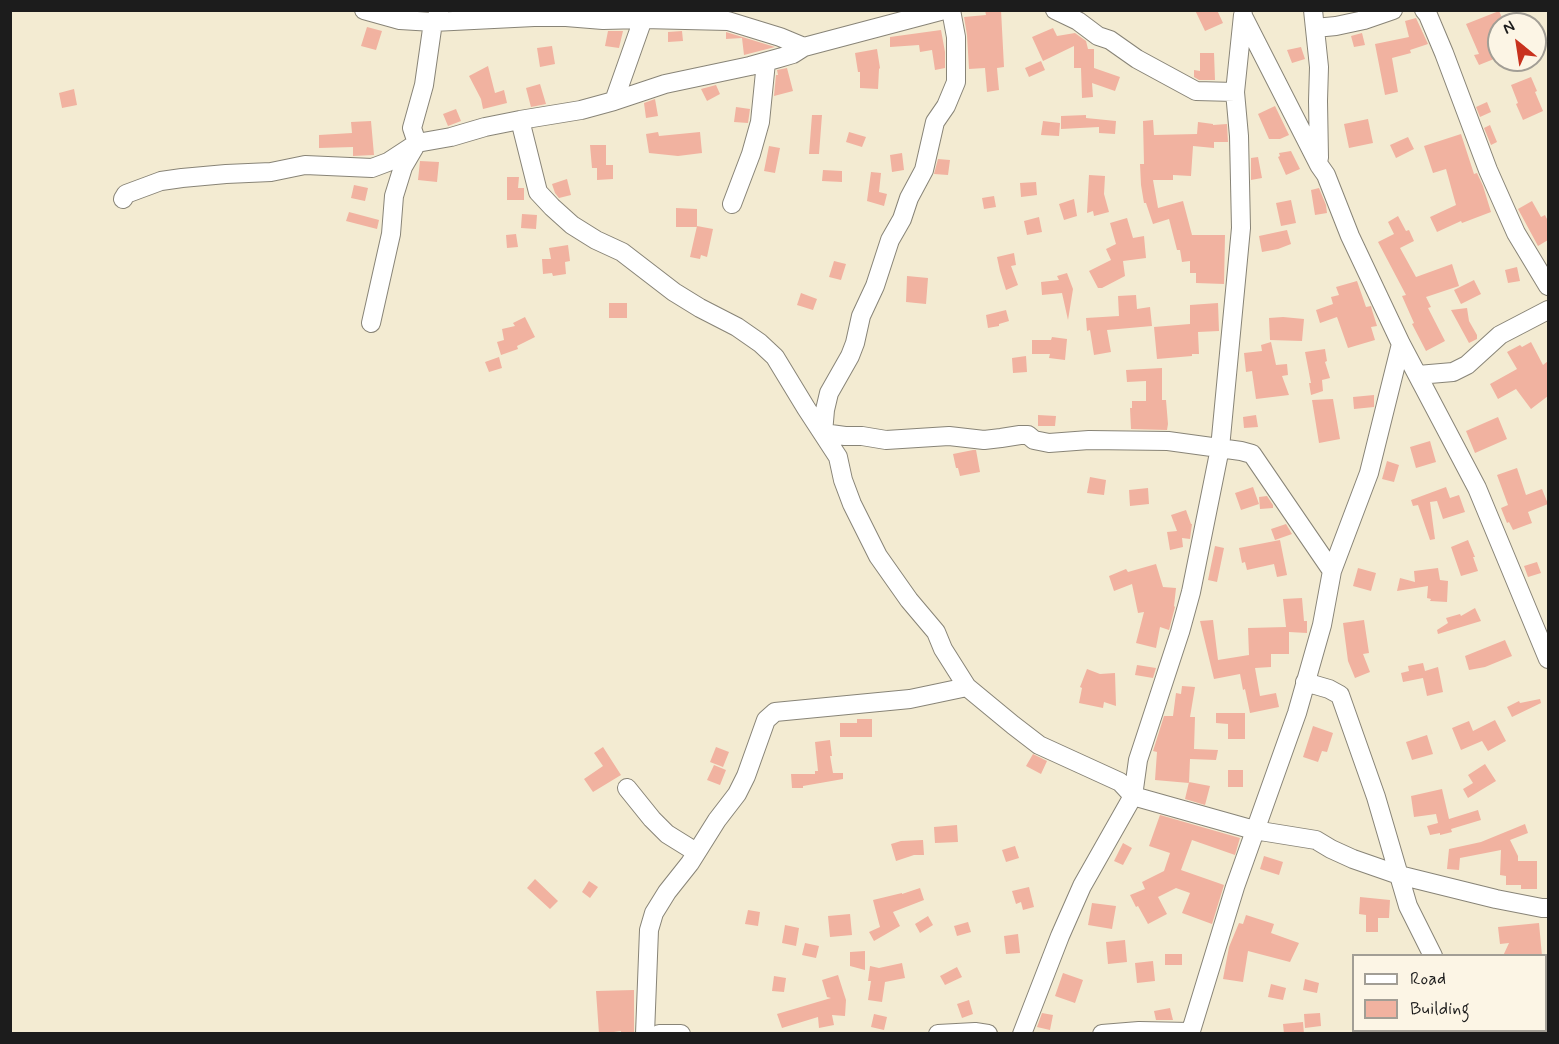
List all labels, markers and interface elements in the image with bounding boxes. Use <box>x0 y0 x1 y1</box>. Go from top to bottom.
north arrow <box>1487 12 1547 72</box>
text: N <box>1499 16 1519 39</box>
legend <box>1352 954 1547 1032</box>
text: Road <box>1410 967 1446 991</box>
text: Building <box>1410 997 1470 1021</box>

